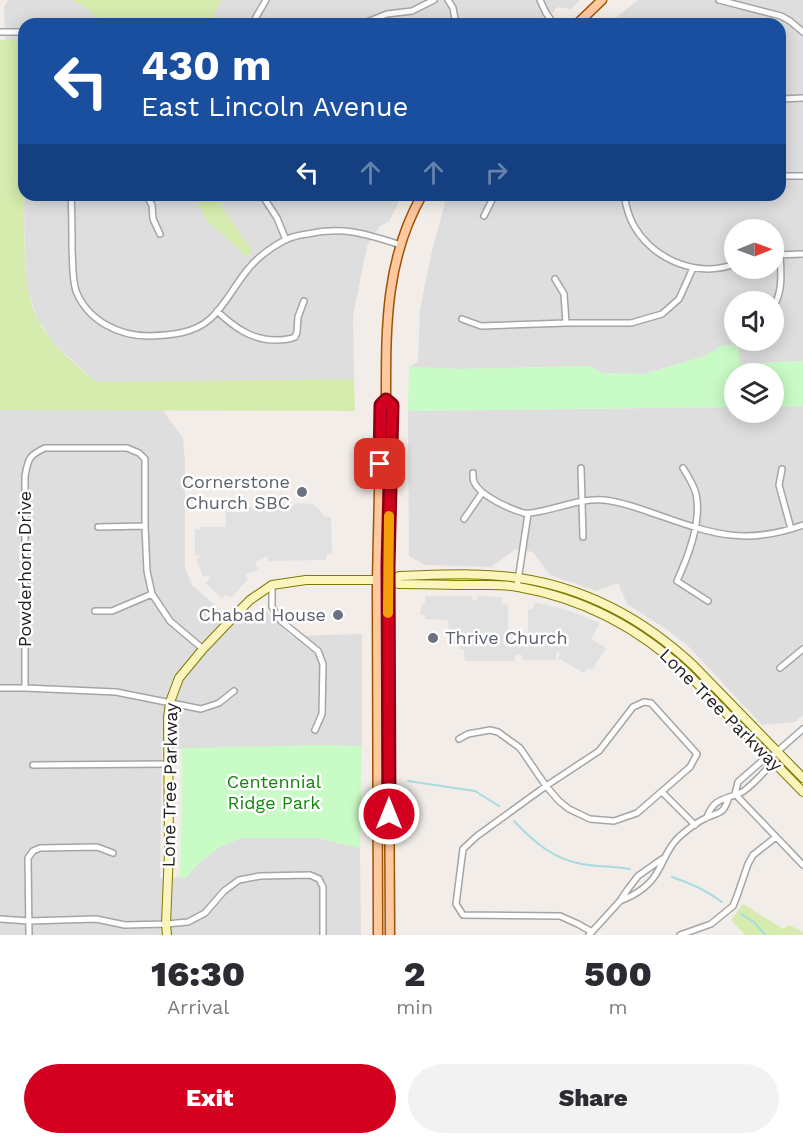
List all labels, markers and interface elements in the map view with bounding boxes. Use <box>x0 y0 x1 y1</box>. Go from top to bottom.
text: 430 m <box>141 41 272 90</box>
icon: left <box>42 42 120 120</box>
text: East Lincoln Avenue <box>141 91 408 123</box>
icon: left <box>291 156 324 189</box>
icon: ahead <box>354 156 387 189</box>
icon: ahead <box>417 156 450 189</box>
icon: right <box>480 156 513 189</box>
north arrow <box>724 219 784 279</box>
map controls <box>724 219 784 423</box>
button: sound <box>724 291 784 351</box>
button: layers <box>724 363 784 423</box>
pin <box>354 438 405 489</box>
icon: arrive <box>363 447 396 480</box>
place label: Cornerstone Church SBC <box>182 471 290 513</box>
marker: Cornerstone Church SBC <box>295 485 309 499</box>
street label: Powderhorn Drive <box>14 491 35 647</box>
place label: Chabad House <box>199 604 326 625</box>
marker: Chabad House <box>331 608 345 622</box>
place label: Thrive Church <box>445 627 568 648</box>
marker: Thrive Church <box>426 631 440 645</box>
street label: Lone Tree Parkway <box>656 644 787 776</box>
street label: Lone Tree Parkway <box>158 702 181 867</box>
park label: Centennial Ridge Park <box>227 771 322 813</box>
position arrow <box>357 782 421 846</box>
text: 16:30 <box>151 953 245 995</box>
text: 2 <box>404 953 425 995</box>
text: 500 <box>584 953 652 995</box>
text: Arrival <box>167 995 229 1019</box>
text: min <box>396 995 433 1019</box>
text: m <box>608 995 628 1019</box>
button: Exit <box>24 1064 396 1133</box>
button: Share <box>408 1064 779 1133</box>

